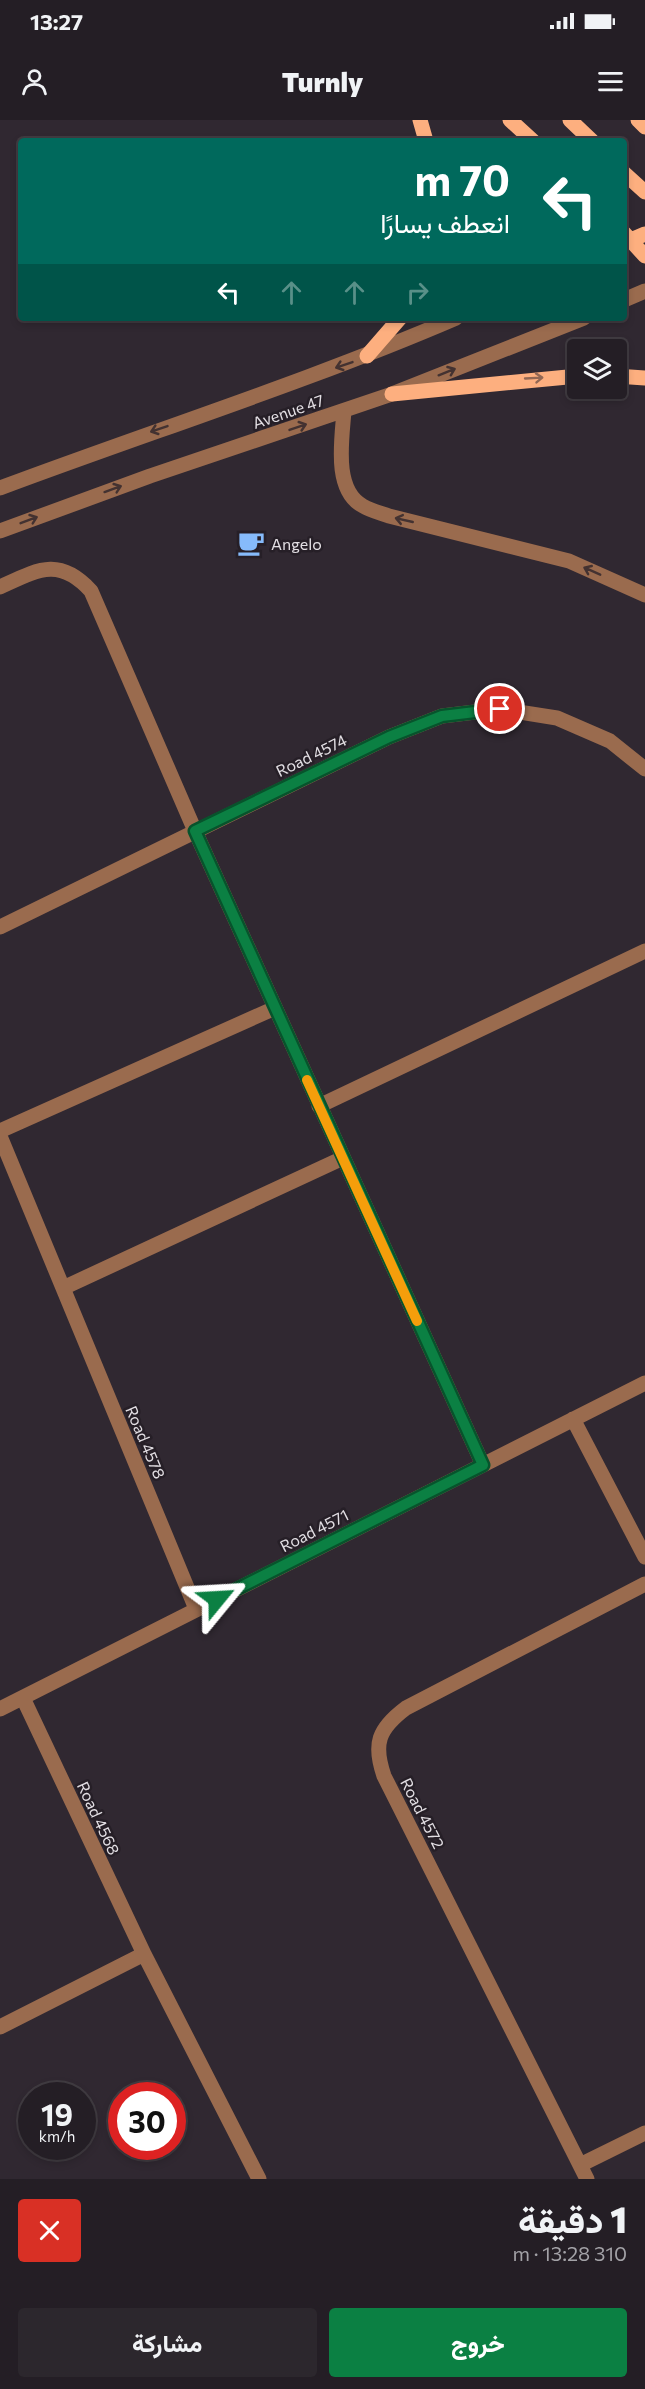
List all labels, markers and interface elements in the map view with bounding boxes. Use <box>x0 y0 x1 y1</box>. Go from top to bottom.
text: 13:27 <box>30 8 83 35</box>
icon: person <box>18 65 51 98</box>
text: Turnly <box>282 65 363 98</box>
icon: menu <box>594 65 627 98</box>
text: 70 m <box>415 153 510 205</box>
icon: left <box>531 162 609 240</box>
text: انعطف يسارًا <box>380 206 510 239</box>
icon: left <box>212 276 245 309</box>
icon: ahead <box>275 276 308 309</box>
icon: ahead <box>338 276 371 309</box>
icon: right <box>401 276 434 309</box>
map controls <box>567 339 627 399</box>
button: layers <box>567 339 627 399</box>
one-way arrow <box>335 360 354 371</box>
one-way arrow <box>437 366 455 377</box>
one-way arrow <box>523 373 543 384</box>
street label: Avenue 47 <box>250 390 326 432</box>
one-way arrow <box>288 420 307 431</box>
one-way arrow <box>151 424 169 435</box>
one-way arrow <box>103 483 122 494</box>
one-way arrow <box>395 513 414 525</box>
one-way arrow <box>19 514 38 525</box>
cafe icon: Angelo <box>236 528 266 558</box>
place label: Angelo <box>271 534 322 553</box>
one-way arrow <box>583 565 601 577</box>
pin <box>474 683 525 734</box>
icon: arrive <box>483 692 516 725</box>
street label: Road 4574 <box>273 730 350 780</box>
street label: Road 4578 <box>122 1403 170 1481</box>
street label: Road 4571 <box>276 1505 352 1555</box>
position arrow <box>185 1567 249 1631</box>
street label: Road 4572 <box>397 1775 449 1852</box>
street label: Road 4568 <box>74 1778 124 1858</box>
speed limit sign: 30 <box>108 2082 186 2160</box>
text: 19 <box>41 2095 73 2132</box>
text: km/h <box>39 2127 75 2145</box>
text: 1 دقيقة <box>518 2196 627 2240</box>
button: close <box>18 2199 81 2262</box>
text: 310 m · 13:28 <box>512 2241 627 2265</box>
button: مشاركة <box>18 2308 317 2377</box>
button: خروج <box>329 2308 627 2377</box>

